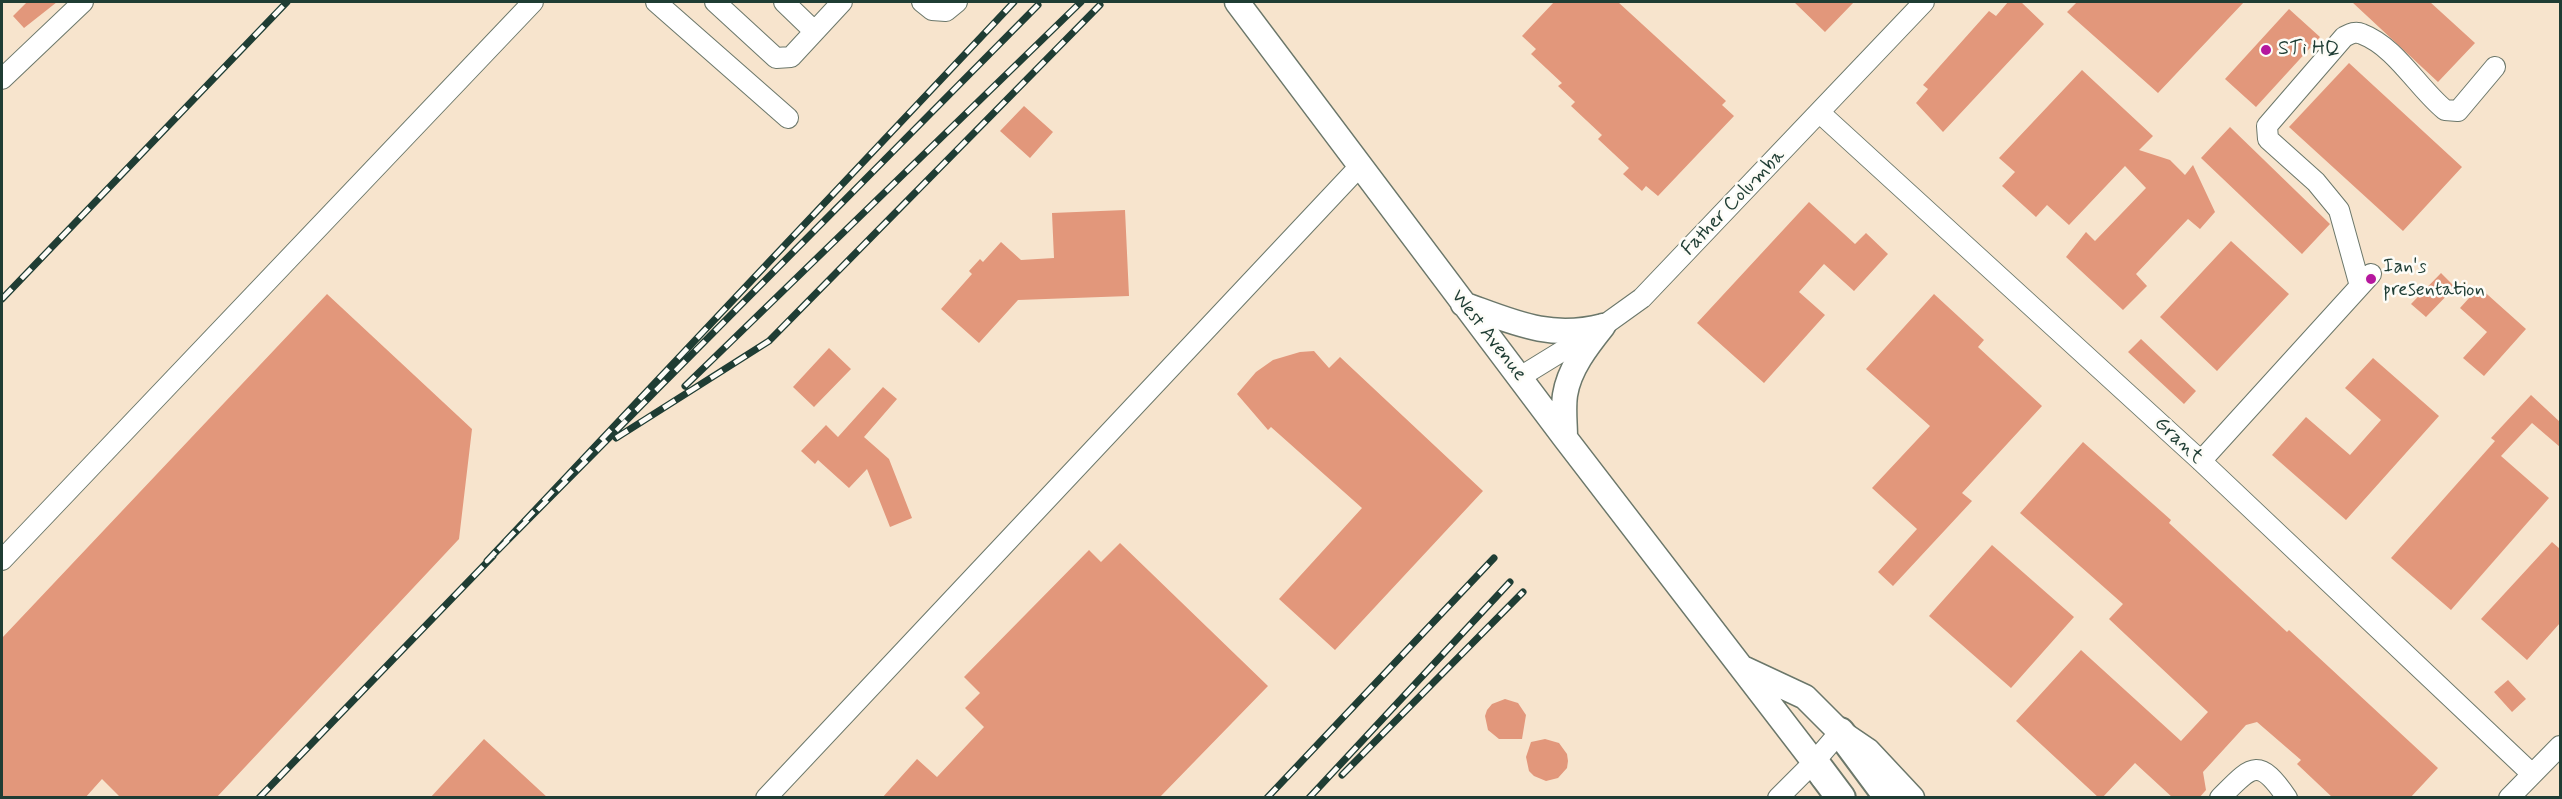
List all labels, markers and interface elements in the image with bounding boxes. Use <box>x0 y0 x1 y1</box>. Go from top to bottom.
place label: STi HQ <box>2278 38 2340 62</box>
marker: STi HQ <box>2259 43 2273 57</box>
street label: Father Columba <box>1677 145 1791 261</box>
place label: Ian's presentation <box>2383 256 2485 303</box>
marker: Ian's presentation <box>2364 272 2378 286</box>
street label: West Avenue <box>1445 286 1531 386</box>
street label: Grant <box>2148 412 2208 470</box>

